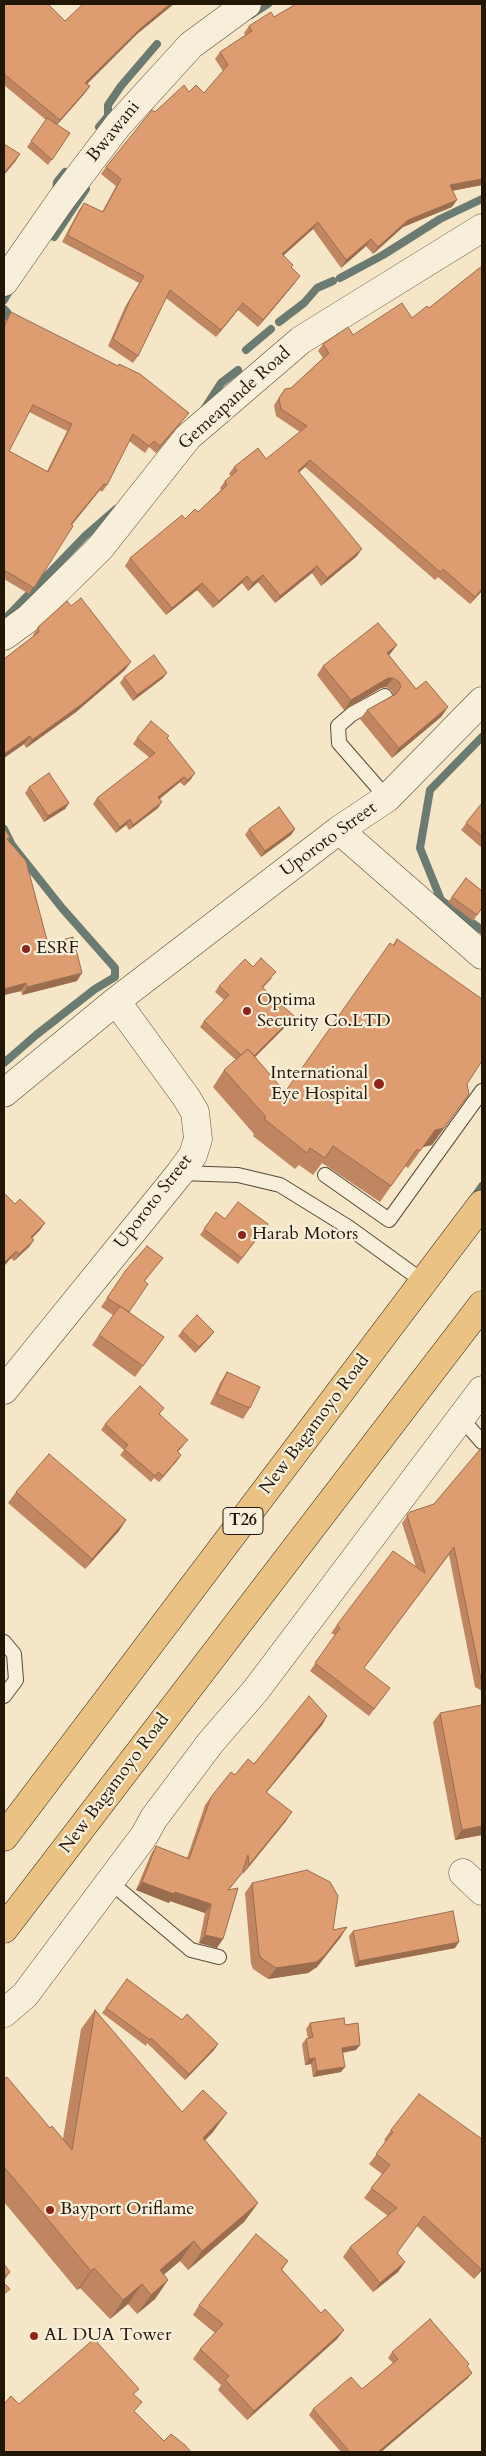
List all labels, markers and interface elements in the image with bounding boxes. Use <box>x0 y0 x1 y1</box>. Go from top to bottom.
street label: Bwawani <box>83 97 145 167</box>
street label: Gemeapande Road <box>175 343 295 455</box>
street label: Uporoto Street <box>277 798 381 882</box>
place label: ESRF <box>36 938 79 960</box>
marker: ESRF <box>20 943 32 955</box>
place label: Optima Security Co.LTD <box>257 990 391 1032</box>
marker: Optima Security Co.LTD <box>241 1005 253 1017</box>
place label: International Eye Hospital <box>270 1063 368 1106</box>
marker: International Eye Hospital <box>372 1077 386 1091</box>
street label: Uporoto Street <box>110 1150 198 1254</box>
place label: Harab Motors <box>252 1224 358 1246</box>
marker: Harab Motors <box>236 1229 248 1241</box>
street label: New Bagamoyo Road <box>255 1351 375 1499</box>
road number: T26 <box>223 1508 263 1534</box>
street label: New Bagamoyo Road <box>55 1710 175 1858</box>
place label: Bayport Oriflame <box>60 2199 195 2221</box>
marker: Bayport Oriflame <box>44 2204 56 2216</box>
place label: AL DUA Tower <box>44 2325 172 2347</box>
marker: AL DUA Tower <box>28 2330 40 2342</box>

